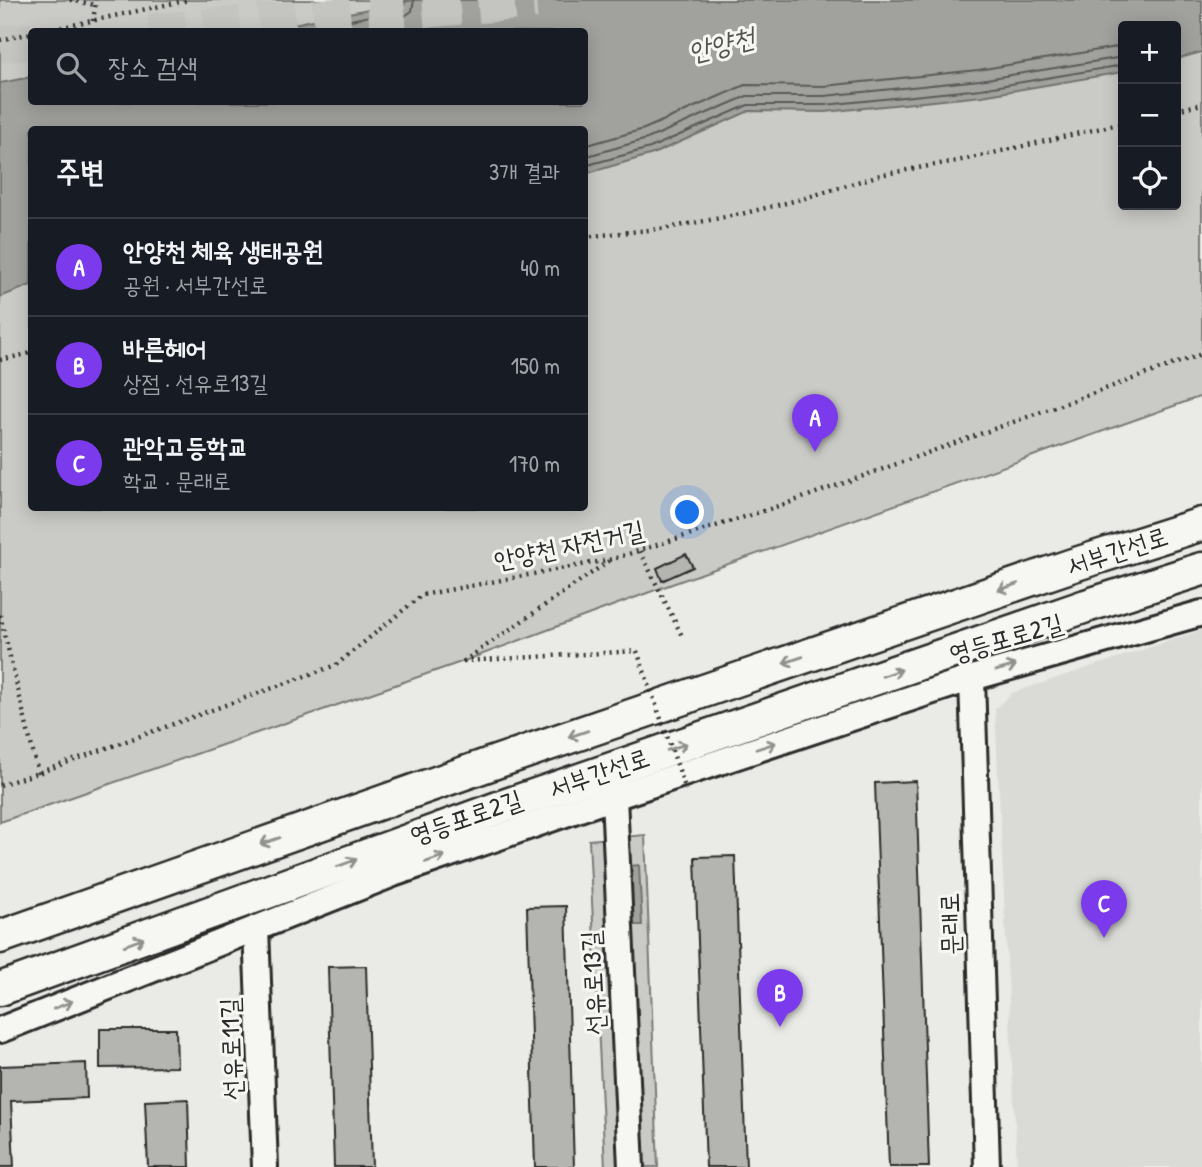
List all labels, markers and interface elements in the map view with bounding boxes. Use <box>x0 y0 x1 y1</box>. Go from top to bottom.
water label: 안양천 <box>684 17 761 71</box>
map controls <box>1118 21 1181 210</box>
button: + <box>1118 21 1181 84</box>
search box <box>28 28 588 105</box>
icon: search <box>52 48 90 86</box>
text: 장소 검색 <box>108 49 198 84</box>
button: − <box>1118 84 1181 147</box>
button: locate <box>1118 147 1181 210</box>
text: 주변 <box>56 151 104 191</box>
text: 3개 결과 <box>489 156 560 187</box>
text: 안양천 체육 생태공원 <box>123 233 323 268</box>
text: A <box>73 252 85 283</box>
text: 40 m <box>520 252 560 283</box>
text: 공원 · 서부간선로 <box>123 269 268 300</box>
text: 바른헤어 <box>123 331 207 366</box>
text: B <box>73 350 85 381</box>
text: 150 m <box>511 350 560 381</box>
text: 상점 · 선유로13길 <box>123 367 268 398</box>
pin: A <box>792 394 838 452</box>
text: 관악고등학교 <box>123 429 249 464</box>
text: C <box>73 448 85 479</box>
text: 170 m <box>509 448 560 479</box>
text: 학교 · 문래로 <box>123 465 231 496</box>
your location <box>670 495 704 529</box>
street label: 안양천 자전거길 <box>491 512 647 577</box>
street label: 서부간선로 <box>1062 518 1172 583</box>
one-way arrow <box>998 582 1020 594</box>
street label: 영등포로2길 <box>945 605 1067 670</box>
one-way arrow <box>782 655 804 667</box>
one-way arrow <box>995 661 1017 674</box>
one-way arrow <box>881 666 903 678</box>
one-way arrow <box>567 729 589 741</box>
street label: 서부간선로 <box>544 739 654 806</box>
one-way arrow <box>755 739 777 751</box>
one-way arrow <box>666 740 688 753</box>
street label: 영등포로2길 <box>405 781 527 852</box>
one-way arrow <box>260 836 282 848</box>
one-way arrow <box>423 852 445 864</box>
one-way arrow <box>336 856 358 869</box>
pin: C <box>1081 880 1127 938</box>
street label: 문래로 <box>931 892 968 956</box>
street label: 선유로13길 <box>572 930 613 1036</box>
one-way arrow <box>122 934 144 947</box>
pin: B <box>757 969 803 1027</box>
one-way arrow <box>52 997 74 1010</box>
street label: 선유로11길 <box>211 997 250 1101</box>

